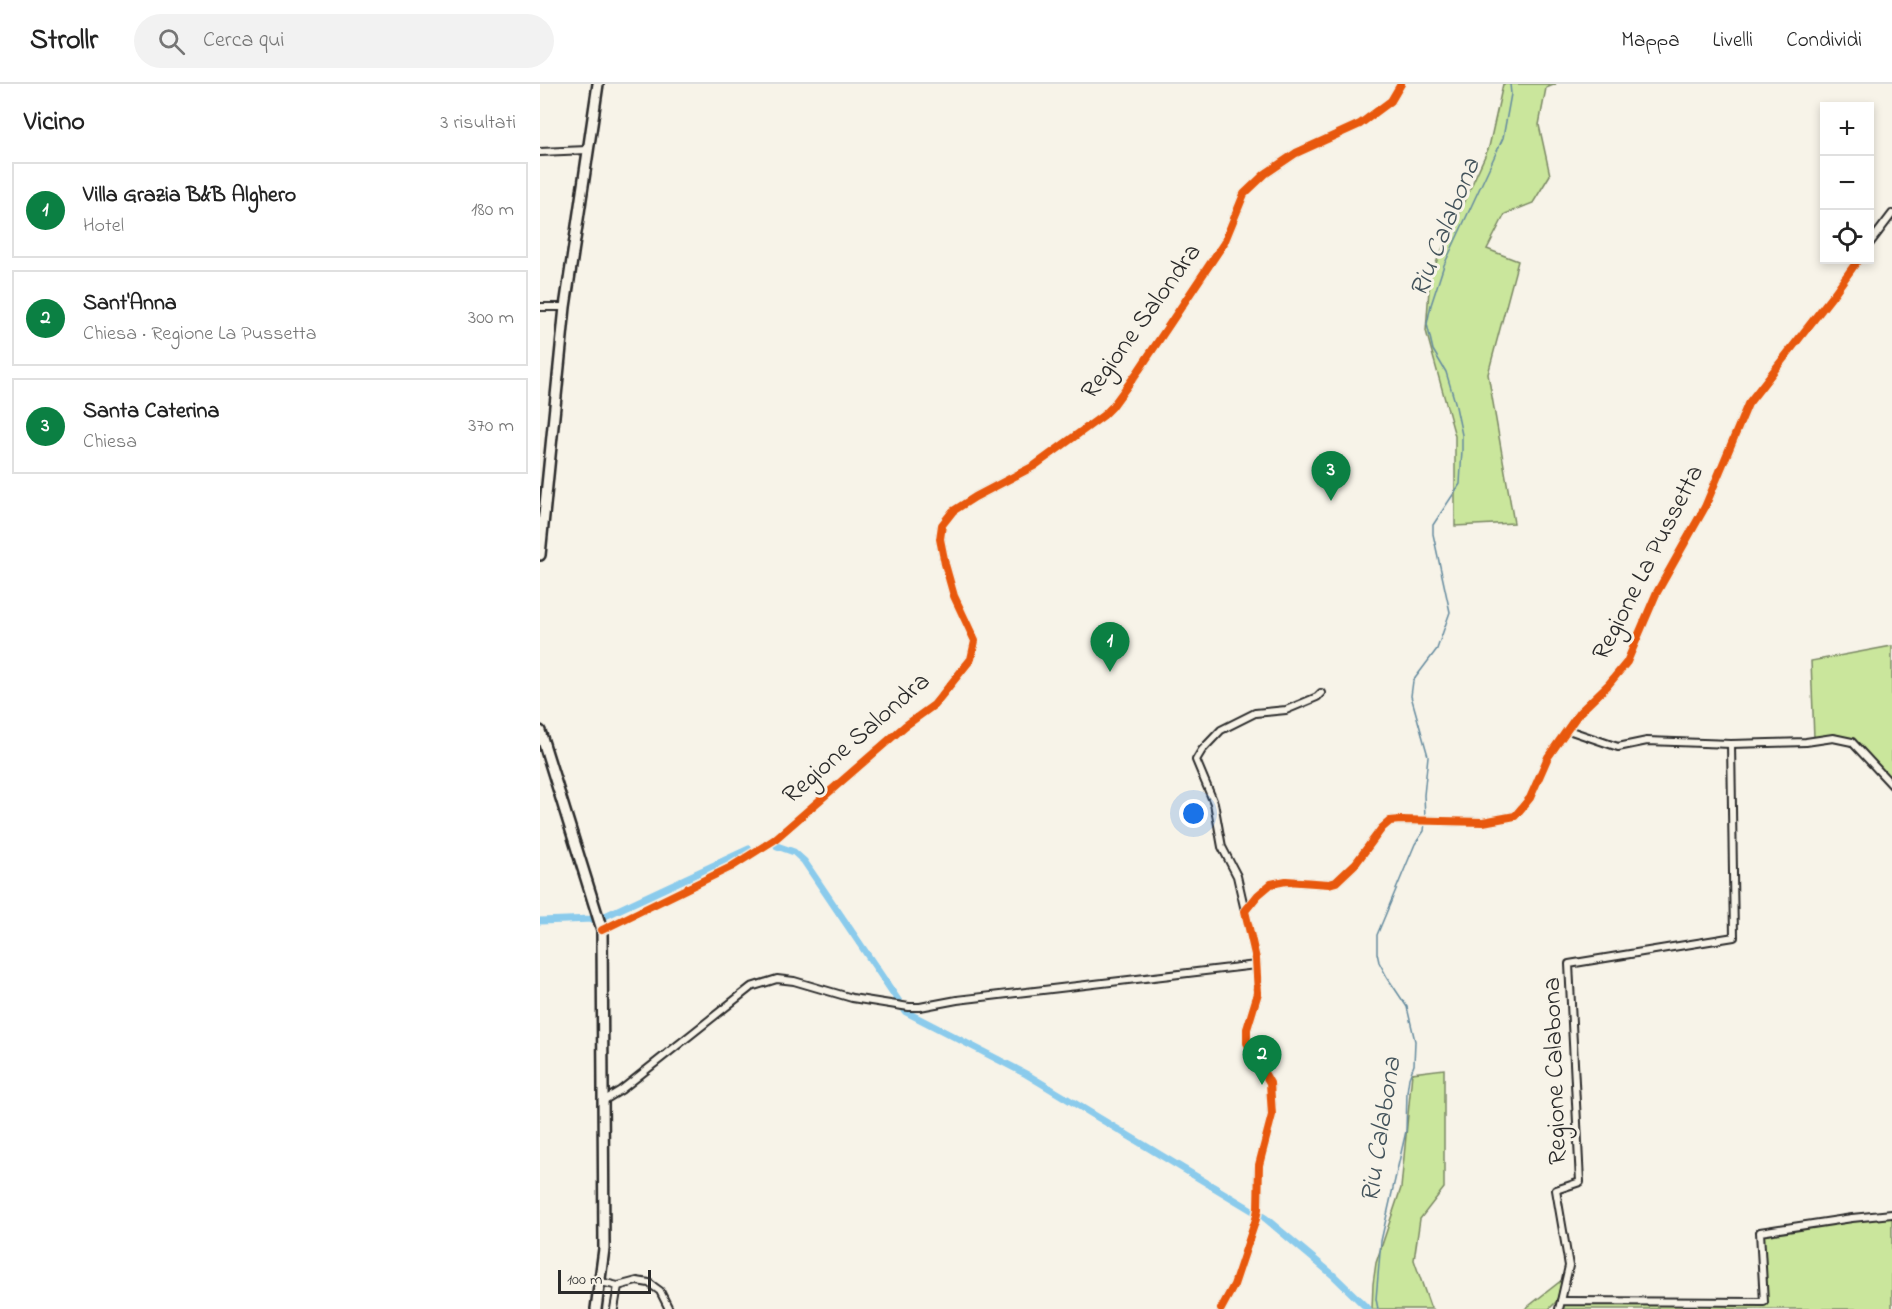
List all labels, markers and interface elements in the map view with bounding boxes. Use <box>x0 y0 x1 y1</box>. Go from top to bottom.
search box <box>134 14 554 68</box>
text: Strollr <box>30 21 98 62</box>
icon: search <box>155 25 188 58</box>
text: Cerca qui <box>203 25 284 57</box>
text: Mappa <box>1621 26 1680 56</box>
text: Livelli <box>1713 26 1753 56</box>
text: Condividi <box>1786 26 1862 56</box>
map controls <box>1820 102 1874 264</box>
button: + <box>1820 102 1874 156</box>
text: Vicino <box>24 104 85 142</box>
text: 3 risultati <box>440 109 516 138</box>
water label: Riu Calabona <box>1400 152 1492 303</box>
button: − <box>1820 156 1874 210</box>
text: Villa Grazia B&B Alghero <box>83 180 296 212</box>
text: 1 <box>42 196 49 225</box>
text: 180 m <box>471 196 514 225</box>
button: locate <box>1820 210 1874 264</box>
text: Hotel <box>83 212 124 241</box>
street label: Regione Salondra <box>1072 236 1212 408</box>
text: Sant'Anna <box>83 288 177 320</box>
text: 2 <box>41 304 50 333</box>
text: 300 m <box>468 304 514 333</box>
text: Chiesa · Regione La Pussetta <box>83 320 317 349</box>
text: Santa Caterina <box>83 396 219 428</box>
text: 3 <box>41 412 50 441</box>
text: 370 m <box>468 412 514 441</box>
text: Chiesa <box>83 428 137 457</box>
pin: 3 <box>1312 452 1350 501</box>
street label: Regione La Pussetta <box>1583 459 1715 667</box>
pin: 1 <box>1090 622 1130 672</box>
street label: Regione Salondra <box>775 664 939 814</box>
your location <box>1179 799 1208 828</box>
street label: Regione Calabona <box>1534 977 1578 1165</box>
pin: 2 <box>1242 1036 1282 1085</box>
water label: Riu Calabona <box>1351 1054 1413 1205</box>
scale bar <box>558 1267 651 1294</box>
text: 100 m <box>567 1268 602 1292</box>

